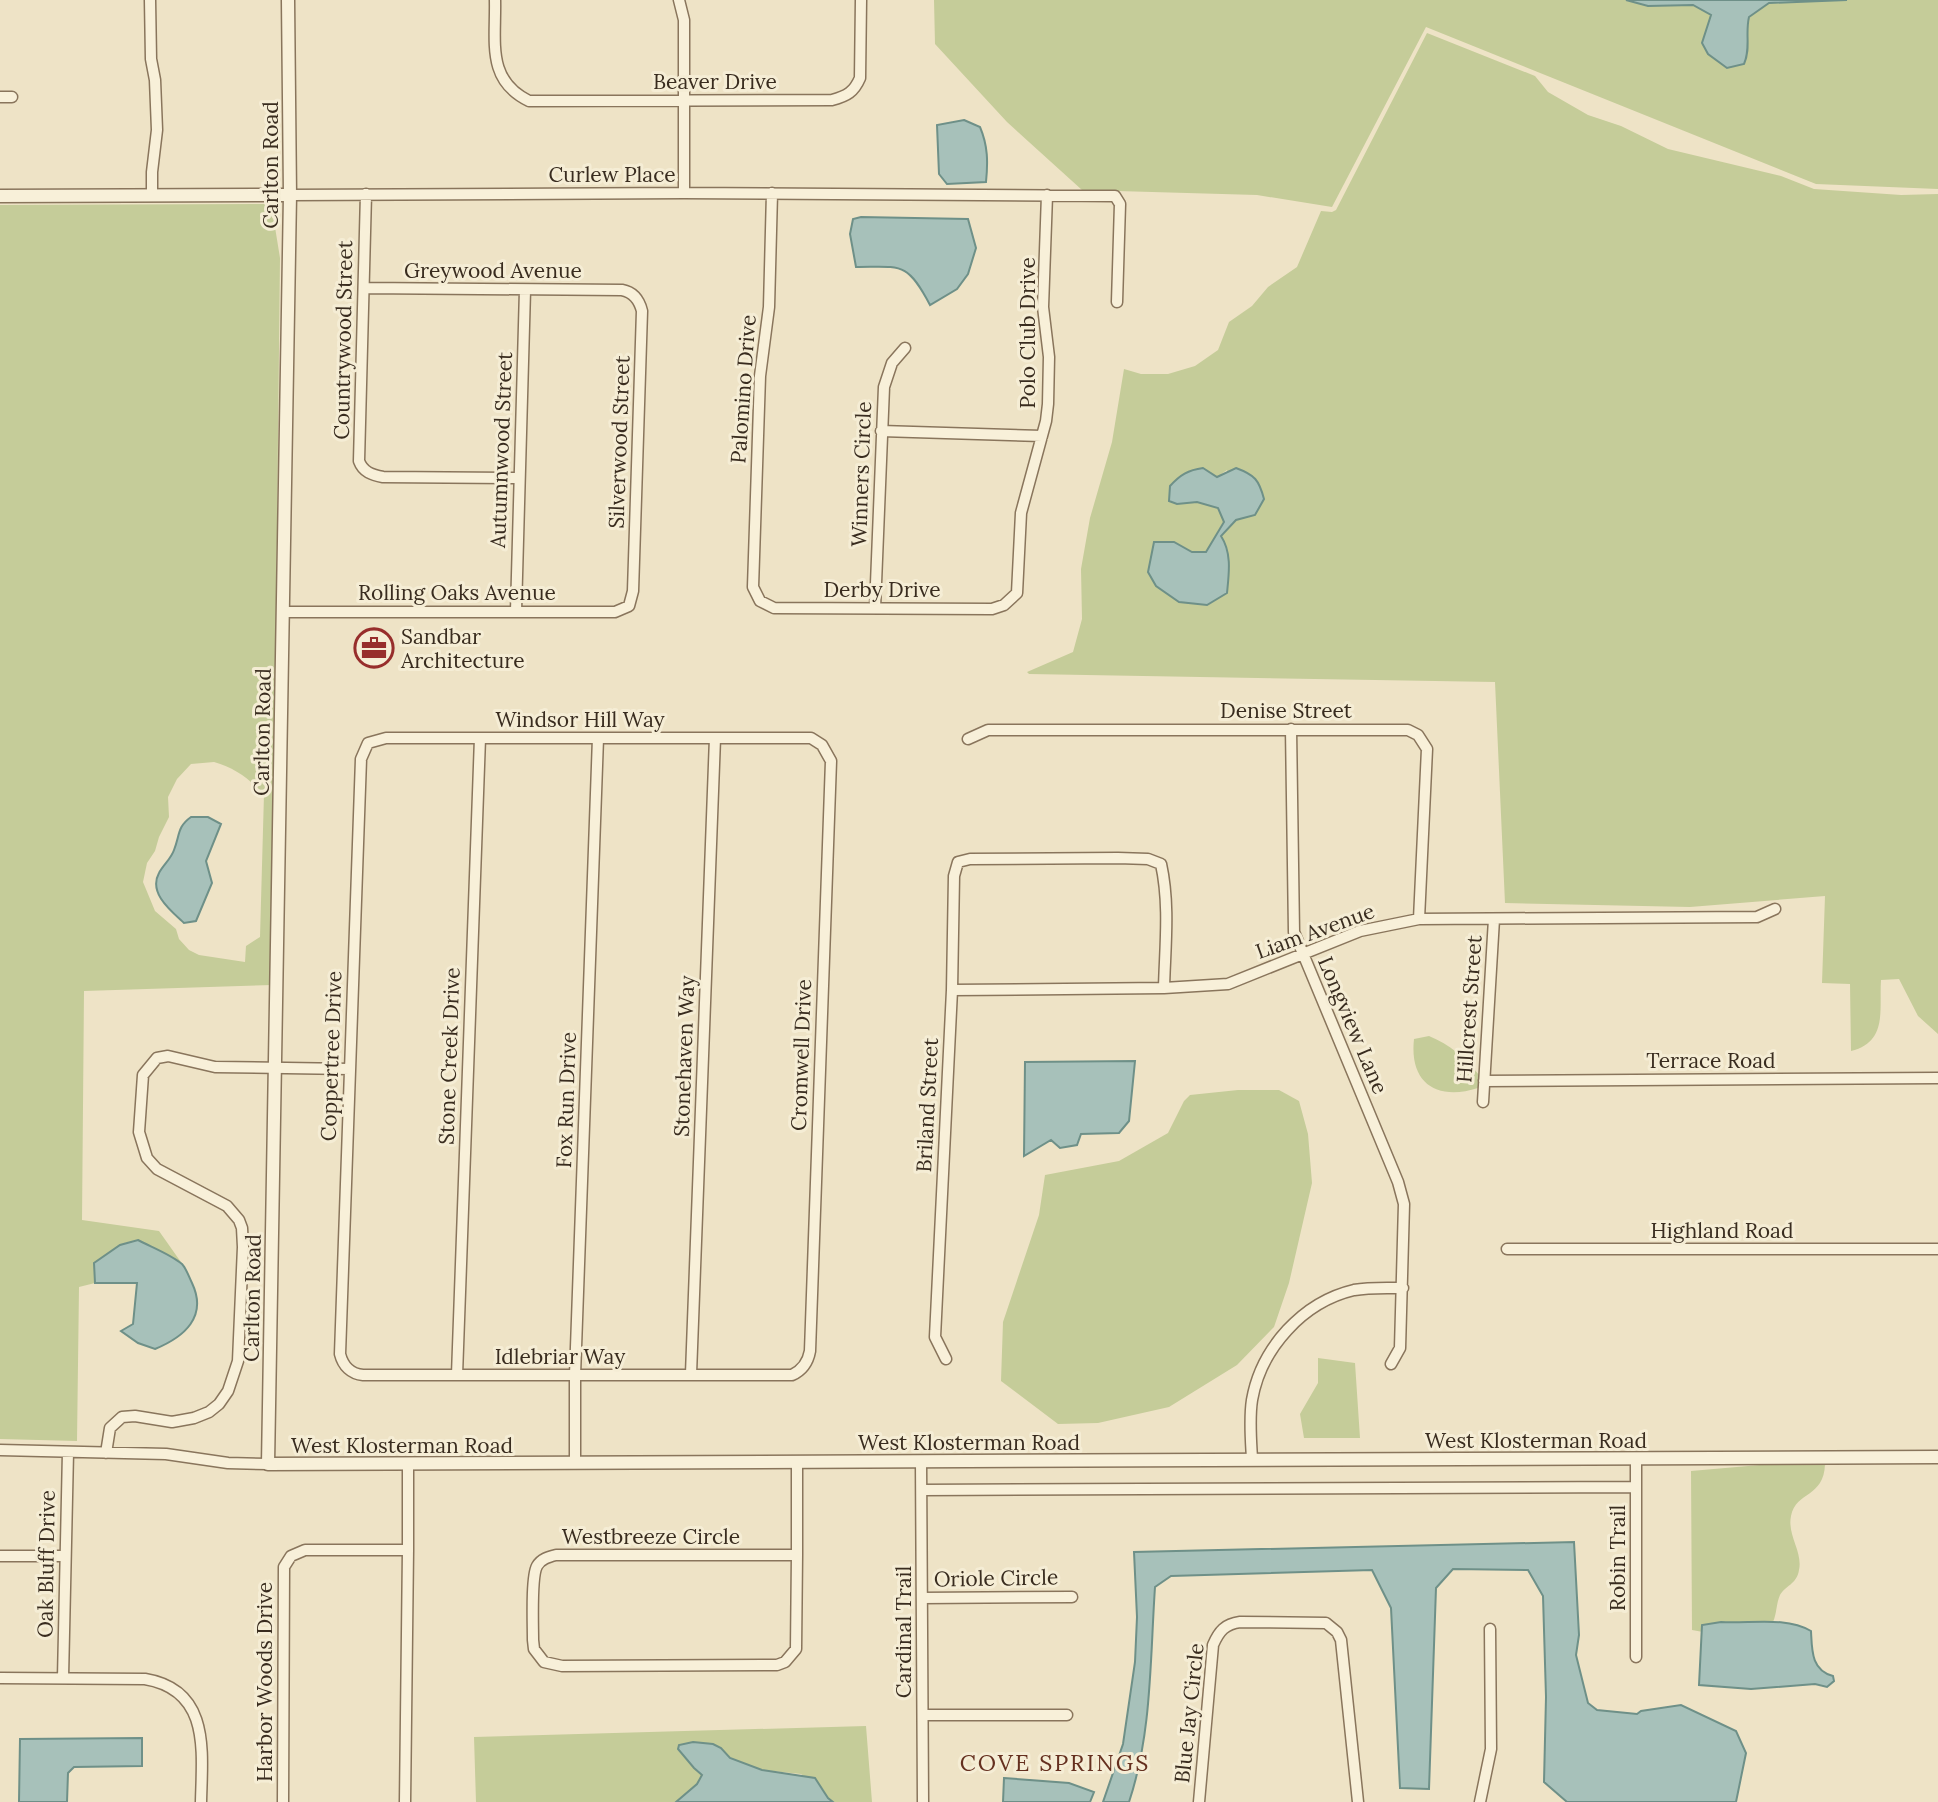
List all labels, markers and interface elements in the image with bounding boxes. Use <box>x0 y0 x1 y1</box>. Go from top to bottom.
street label: Beaver Drive <box>653 68 777 95</box>
street label: Carlton Road <box>257 101 284 229</box>
street label: Curlew Place <box>548 161 676 188</box>
street label: Countrywood Street <box>328 239 358 440</box>
street label: Greywood Avenue <box>404 257 582 284</box>
street label: Polo Club Drive <box>1014 257 1041 409</box>
street label: Palomino Drive <box>724 314 762 464</box>
street label: Autumnwood Street <box>484 351 518 550</box>
street label: Silverwood Street <box>602 354 636 529</box>
street label: Winners Circle <box>845 401 877 547</box>
street label: Derby Drive <box>823 576 941 603</box>
street label: Rolling Oaks Avenue <box>358 579 556 606</box>
place label: Sandbar Architecture <box>400 623 525 674</box>
office icon: Sandbar Architecture <box>353 627 395 669</box>
street label: Carlton Road <box>247 668 277 796</box>
street label: Denise Street <box>1220 697 1353 724</box>
street label: Windsor Hill Way <box>495 706 665 733</box>
street label: Liam Avenue <box>1252 897 1378 965</box>
street label: Hillcrest Street <box>1450 933 1488 1084</box>
street label: Longview Lane <box>1312 952 1394 1098</box>
street label: Stone Creek Drive <box>432 967 466 1145</box>
street label: Coppertree Drive <box>315 970 347 1142</box>
street label: Stonehaven Way <box>668 975 700 1137</box>
street label: Cromwell Drive <box>785 979 817 1131</box>
street label: Fox Run Drive <box>550 1031 582 1169</box>
street label: Briland Street <box>910 1036 944 1173</box>
street label: Terrace Road <box>1646 1047 1776 1074</box>
street label: Highland Road <box>1651 1217 1793 1244</box>
street label: Carlton Road <box>237 1234 267 1362</box>
street label: Idlebriar Way <box>495 1343 625 1370</box>
street label: West Klosterman Road <box>1425 1427 1647 1454</box>
street label: West Klosterman Road <box>858 1429 1080 1456</box>
street label: West Klosterman Road <box>291 1432 513 1459</box>
street label: Oak Bluff Drive <box>31 1490 61 1638</box>
street label: Robin Trail <box>1604 1505 1631 1611</box>
street label: Westbreeze Circle <box>562 1523 740 1550</box>
street label: Oriole Circle <box>934 1563 1058 1593</box>
street label: Cardinal Trail <box>890 1566 917 1698</box>
street label: Harbor Woods Drive <box>251 1582 278 1782</box>
street label: Blue Jay Circle <box>1168 1642 1210 1784</box>
district label: COVE SPRINGS <box>960 1748 1150 1777</box>

